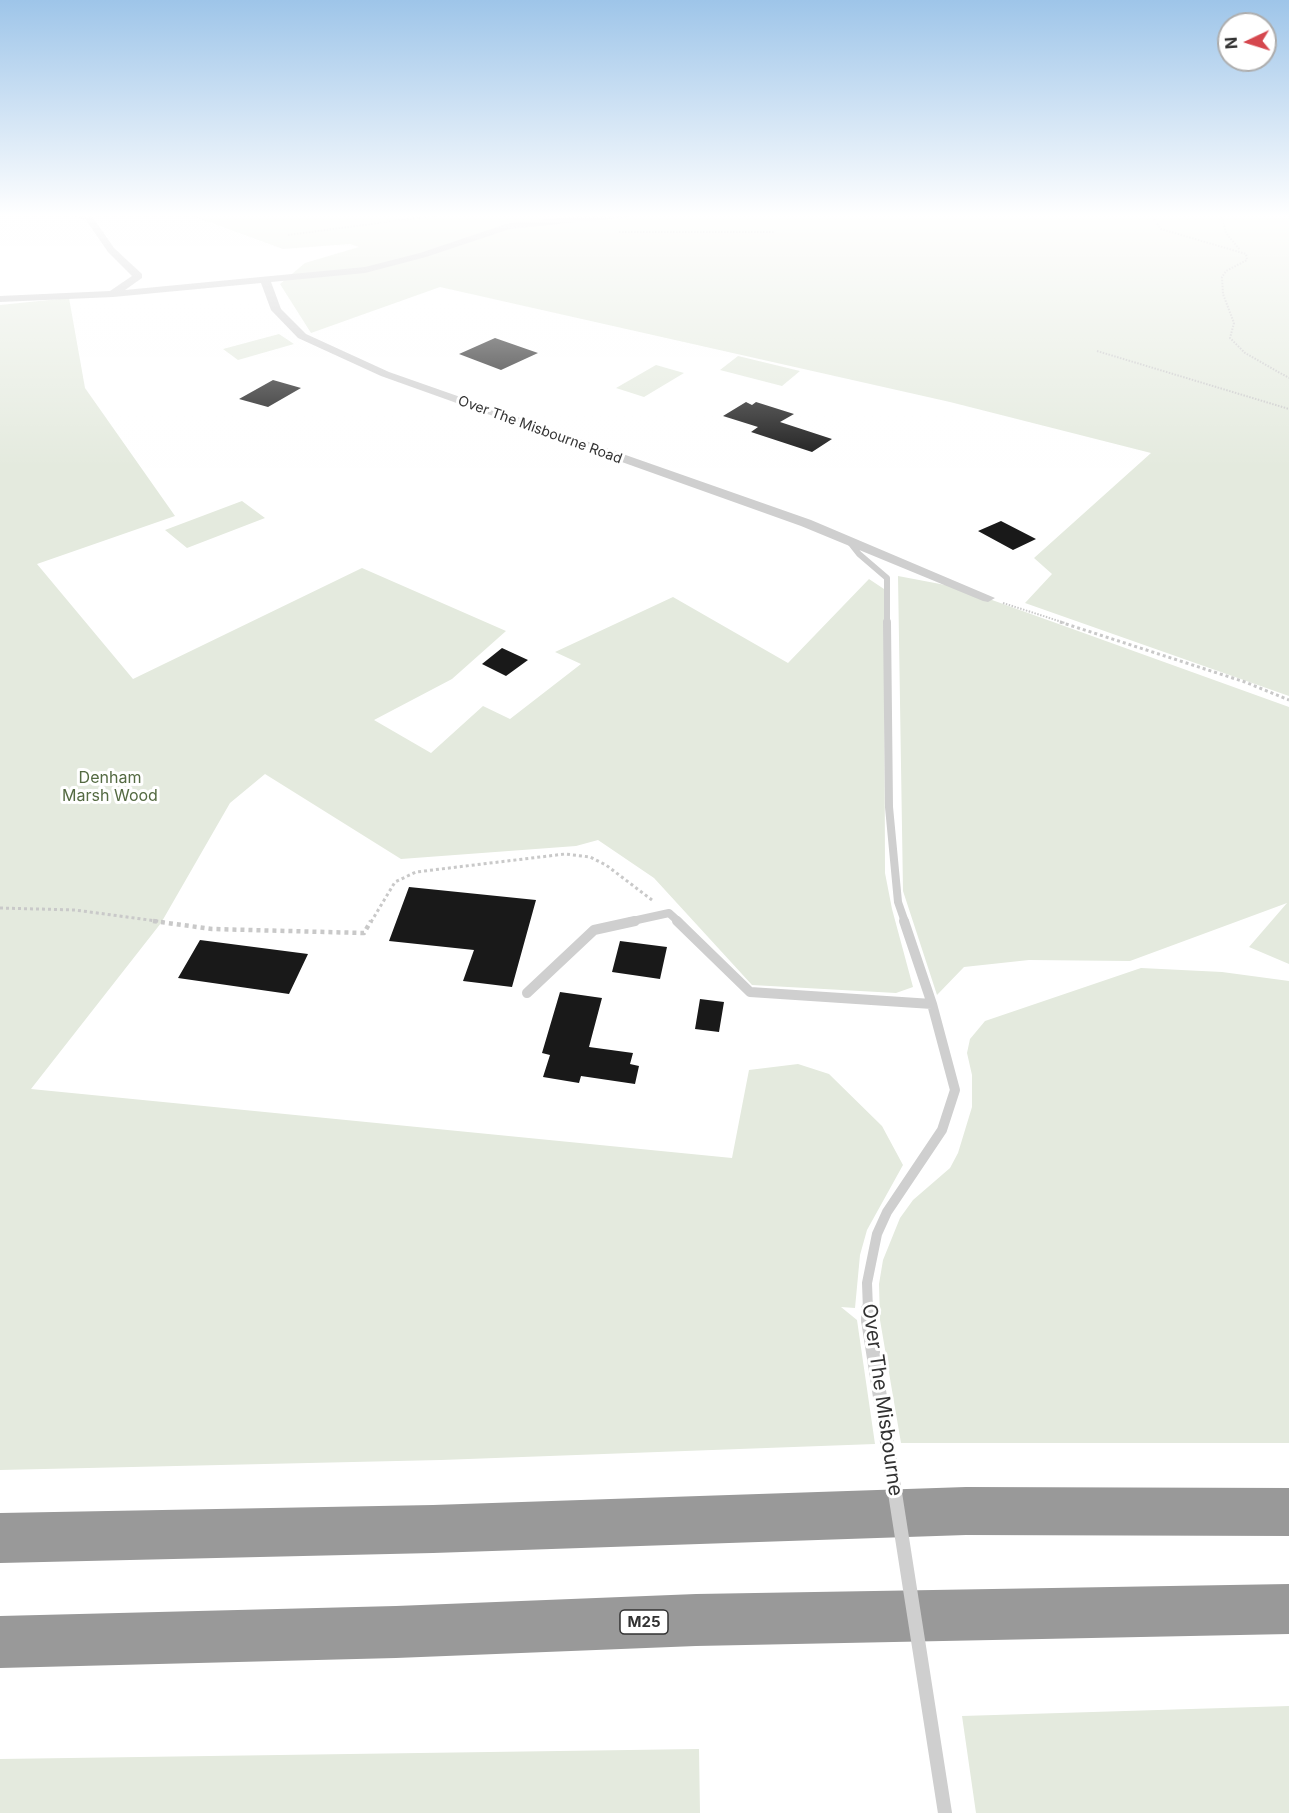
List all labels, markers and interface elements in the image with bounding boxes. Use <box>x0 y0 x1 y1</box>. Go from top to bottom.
north arrow <box>1217 12 1277 72</box>
text: N <box>1221 36 1241 50</box>
street label: Over The Misbourne Road <box>456 392 624 468</box>
park label: Denham Marsh Wood <box>62 768 158 806</box>
street label: Over The Misbourne <box>857 1302 907 1498</box>
road number: M25 <box>620 1610 668 1634</box>

